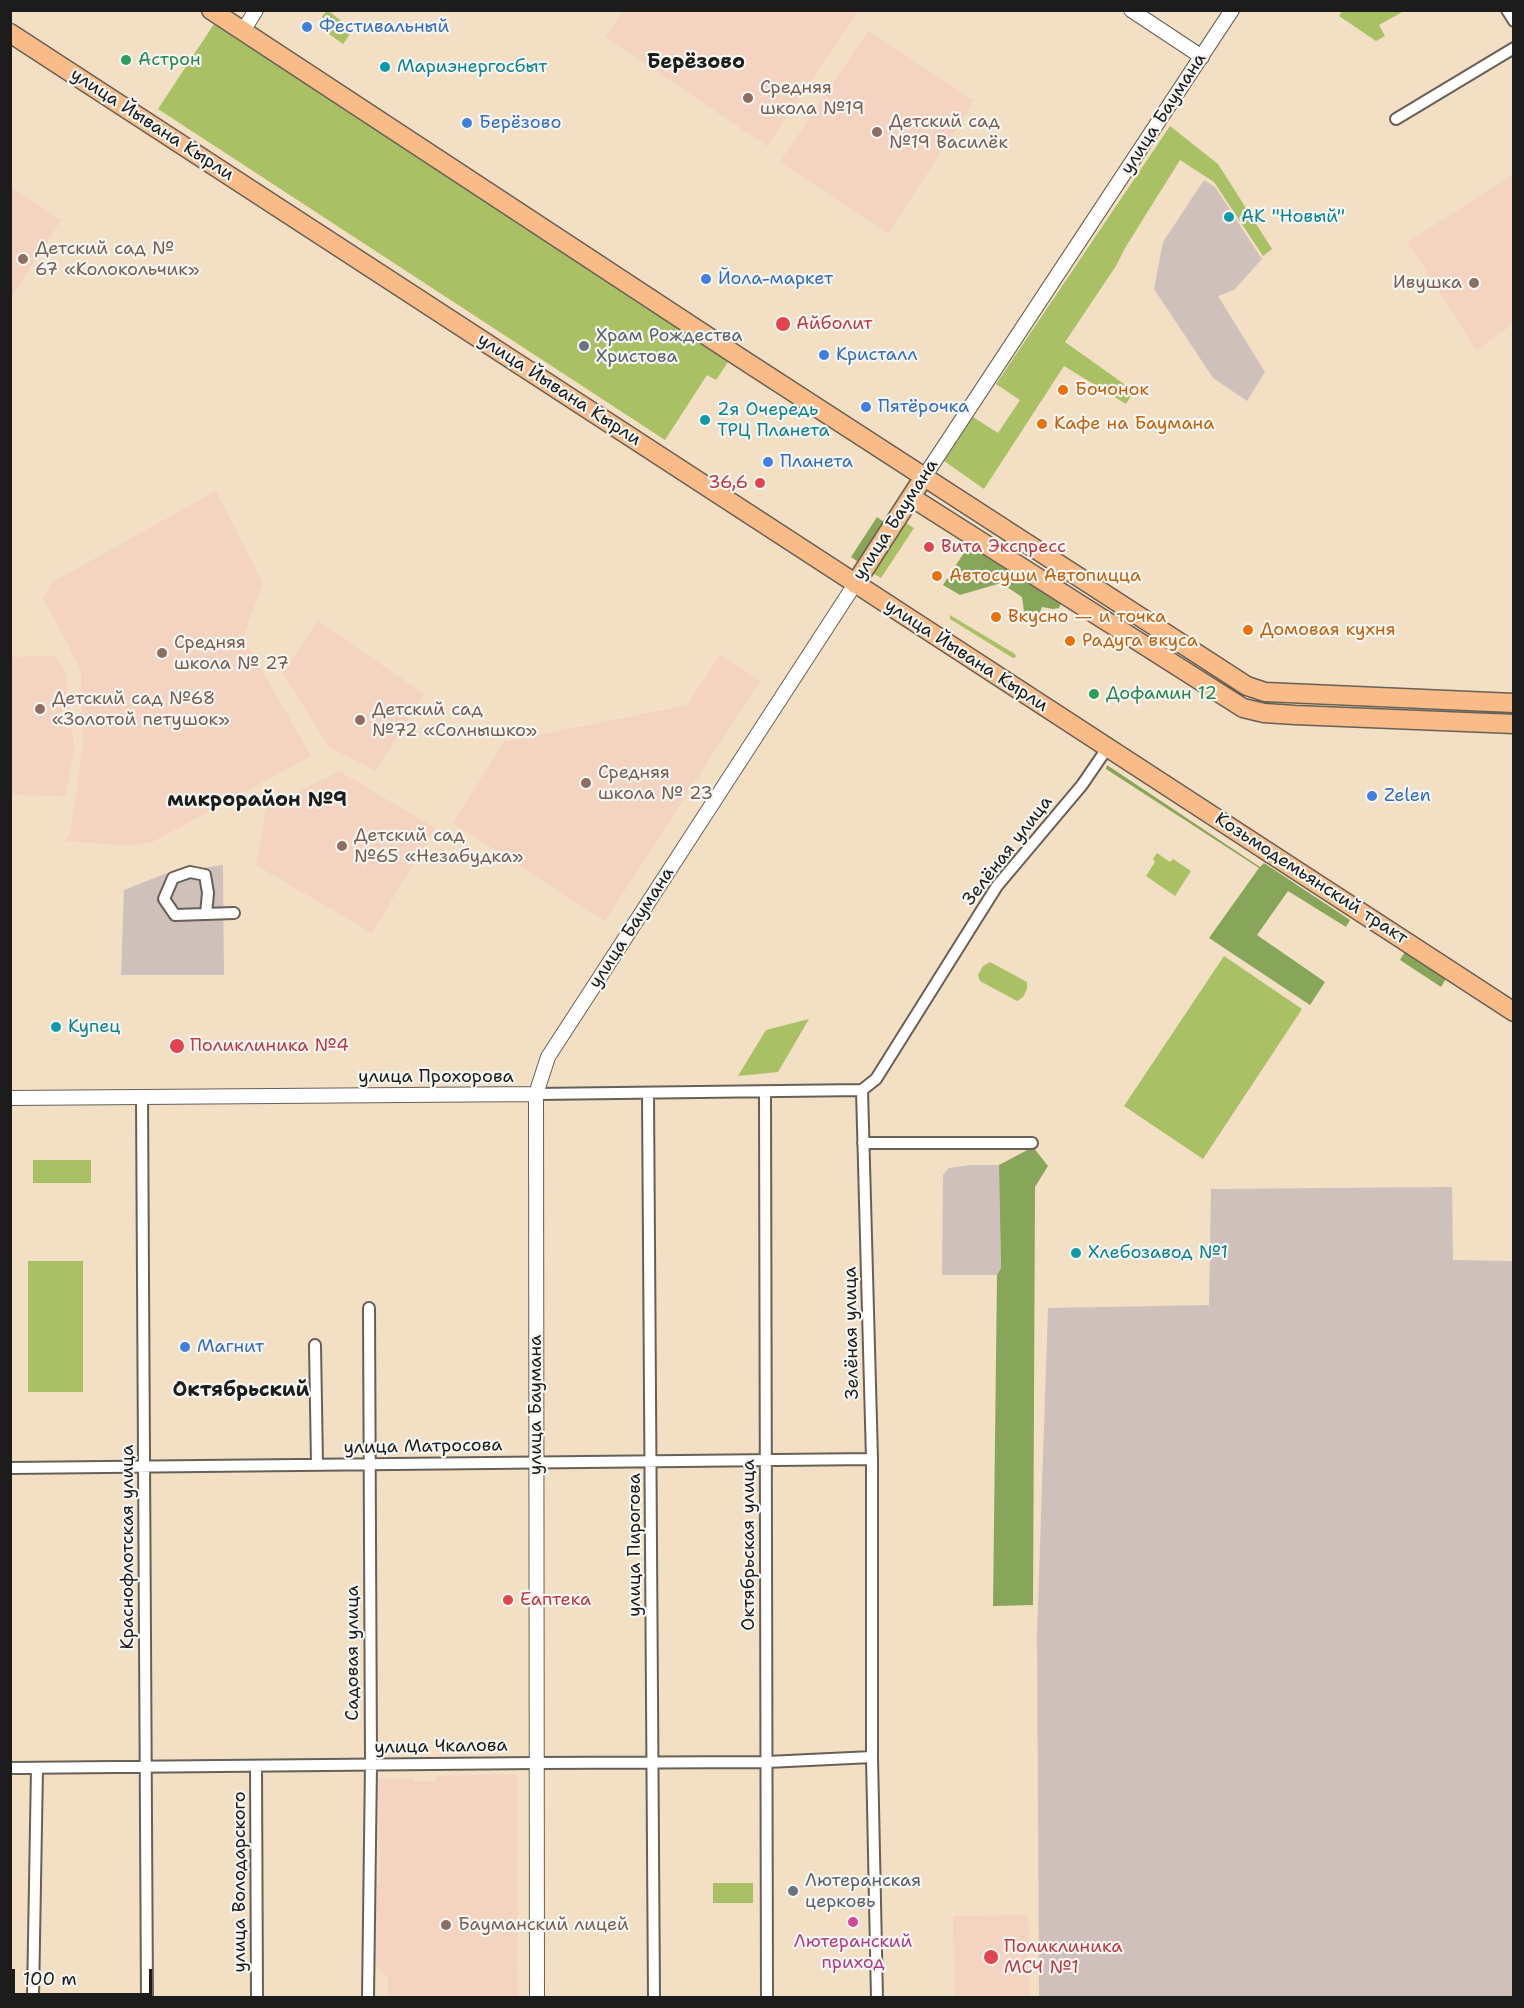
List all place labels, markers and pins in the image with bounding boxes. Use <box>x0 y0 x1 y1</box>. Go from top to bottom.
place label: Фестивальный <box>319 16 449 38</box>
marker: Фестивальный <box>300 20 314 34</box>
place label: Астрон <box>138 49 201 71</box>
marker: Астрон <box>119 53 133 67</box>
place label: Мариэнергосбыт <box>397 56 547 78</box>
marker: Мариэнергосбыт <box>378 60 392 74</box>
place label: Средняя школа №19 <box>760 77 864 119</box>
marker: Средняя школа №19 <box>741 91 755 105</box>
place label: Детский сад №19 Василёк <box>889 111 1008 154</box>
place label: Берёзово <box>479 112 561 134</box>
marker: Берёзово <box>460 116 474 130</box>
marker: Детский сад №19 Василёк <box>870 125 884 139</box>
place label: АК "Новый" <box>1241 206 1345 228</box>
marker: АК "Новый" <box>1222 210 1236 224</box>
place label: Детский сад № 67 «Колокольчик» <box>35 238 199 280</box>
marker: Детский сад № 67 «Колокольчик» <box>16 252 30 266</box>
place label: Йола-маркет <box>718 268 833 290</box>
marker: Йола-маркет <box>699 272 713 286</box>
place label: Ивушка <box>1393 272 1462 294</box>
marker: Ивушка <box>1467 276 1481 290</box>
place label: Айболит <box>796 313 872 335</box>
marker: Айболит <box>774 315 792 333</box>
place label: Храм Рождества Христова <box>596 325 743 368</box>
marker: Храм Рождества Христова <box>577 339 591 353</box>
place label: Кристалл <box>836 344 917 366</box>
marker: Кристалл <box>817 348 831 362</box>
place label: Бочонок <box>1075 379 1149 401</box>
marker: Бочонок <box>1056 383 1070 397</box>
place label: Пятёрочка <box>878 396 969 418</box>
place label: 2я Очередь ТРЦ Планета <box>717 399 830 442</box>
marker: Пятёрочка <box>859 400 873 414</box>
marker: 2я Очередь ТРЦ Планета <box>698 413 712 427</box>
place label: Кафе на Баумана <box>1054 413 1214 435</box>
marker: Кафе на Баумана <box>1035 417 1049 431</box>
place label: Планета <box>780 451 853 473</box>
marker: Планета <box>761 455 775 469</box>
place label: 36,6 <box>708 472 748 494</box>
marker: 36,6 <box>753 476 767 490</box>
place label: Вита Экспресс <box>941 536 1066 558</box>
marker: Вита Экспресс <box>922 540 936 554</box>
place label: Автосуши Автопицца <box>949 565 1141 587</box>
marker: Автосуши Автопицца <box>930 569 944 583</box>
place label: Вкусно — и точка <box>1008 606 1166 628</box>
marker: Вкусно — и точка <box>989 610 1003 624</box>
place label: Домовая кухня <box>1260 619 1396 641</box>
marker: Домовая кухня <box>1241 623 1255 637</box>
place label: Радуга вкуса <box>1082 630 1198 652</box>
place label: Средняя школа № 27 <box>174 632 289 674</box>
marker: Радуга вкуса <box>1063 634 1077 648</box>
marker: Средняя школа № 27 <box>155 646 169 660</box>
place label: Дофамин 12 <box>1106 683 1217 705</box>
marker: Дофамин 12 <box>1087 687 1101 701</box>
place label: Детский сад №68 «Золотой петушок» <box>52 688 230 730</box>
place label: Детский сад №72 «Солнышко» <box>372 699 537 742</box>
marker: Детский сад №68 «Золотой петушок» <box>33 702 47 716</box>
marker: Детский сад №72 «Солнышко» <box>353 713 367 727</box>
place label: Средняя школа № 23 <box>598 762 713 804</box>
marker: Средняя школа № 23 <box>579 776 593 790</box>
place label: Zelen <box>1384 785 1431 807</box>
marker: Zelen <box>1365 789 1379 803</box>
place label: Детский сад №65 «Незабудка» <box>354 825 523 868</box>
marker: Детский сад №65 «Незабудка» <box>335 839 349 853</box>
place label: Купец <box>68 1016 120 1038</box>
marker: Купец <box>49 1020 63 1034</box>
place label: Поликлиника №4 <box>190 1035 349 1057</box>
marker: Поликлиника №4 <box>168 1037 186 1055</box>
place label: Хлебозавод №1 <box>1088 1242 1228 1264</box>
marker: Хлебозавод №1 <box>1069 1246 1083 1260</box>
place label: Магнит <box>197 1336 264 1358</box>
marker: Магнит <box>178 1340 192 1354</box>
place label: Еаптека <box>520 1589 591 1611</box>
marker: Еаптека <box>501 1593 515 1607</box>
place label: Лютеранская церковь <box>805 1870 921 1912</box>
marker: Лютеранская церковь <box>786 1884 800 1898</box>
place label: Бауманский лицей <box>458 1914 629 1936</box>
marker: Лютеранский приход <box>846 1915 860 1929</box>
marker: Бауманский лицей <box>439 1918 453 1932</box>
place label: Лютеранский приход <box>794 1931 912 1974</box>
place label: Поликлиника МСЧ №1 <box>1004 1936 1122 1978</box>
marker: Поликлиника МСЧ №1 <box>982 1948 1000 1966</box>

